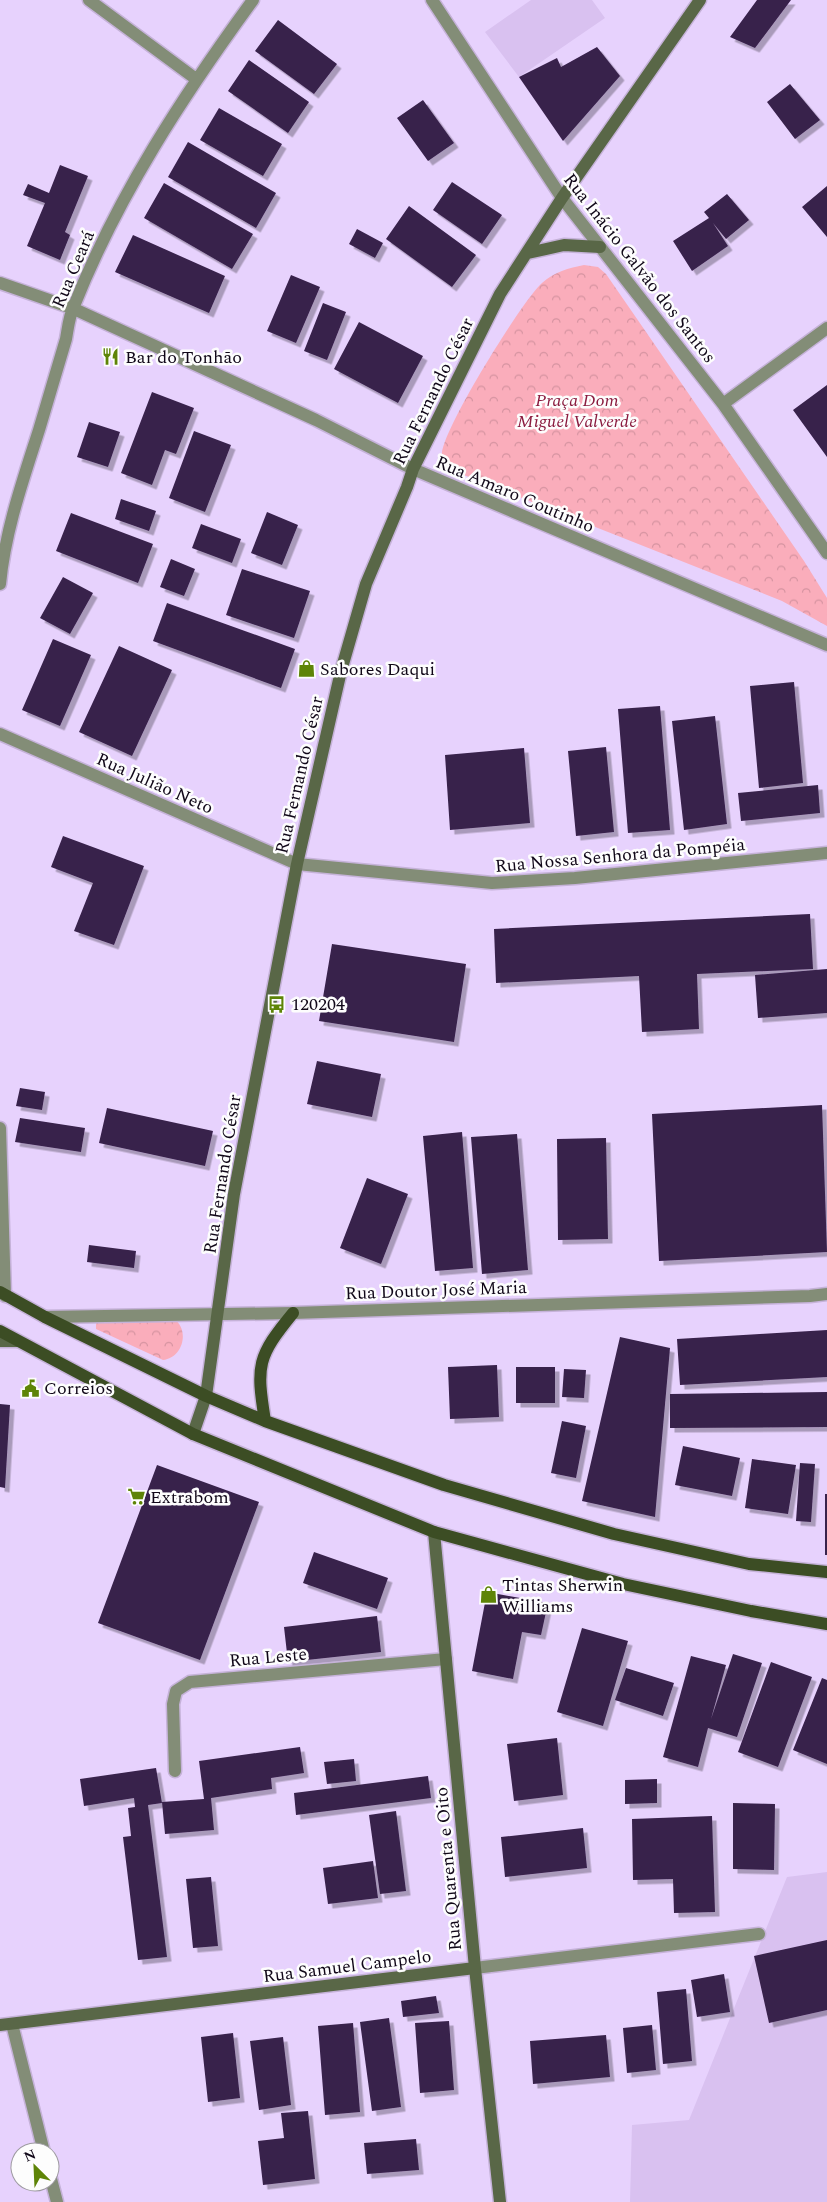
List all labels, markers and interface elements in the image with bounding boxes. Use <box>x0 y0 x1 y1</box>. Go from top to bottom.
street label: Rua Inácio Galvão dos Santos <box>557 168 722 369</box>
street label: Rua Ceará <box>45 226 102 312</box>
street label: Rua Fernando César <box>386 313 481 470</box>
place label: Bar do Tonhão <box>125 344 242 371</box>
restaurant icon: Bar do Tonhão <box>101 347 121 367</box>
park label: Praça Dom Miguel Valverde <box>517 387 637 435</box>
street label: Rua Amaro Coutinho <box>431 449 598 540</box>
place label: Sabores Daqui <box>320 656 435 683</box>
shop icon: Sabores Daqui <box>296 659 316 679</box>
street label: Rua Fernando César <box>268 694 331 857</box>
street label: Rua Julião Neto <box>92 746 218 821</box>
street label: Rua Nossa Senhora da Pompéia <box>494 831 747 880</box>
place label: 120204 <box>291 991 345 1018</box>
bus stop icon: 120204 <box>267 994 287 1014</box>
street label: Rua Fernando César <box>197 1092 248 1256</box>
street label: Rua Doutor José Maria <box>345 1274 528 1307</box>
place label: Correios <box>44 1375 113 1402</box>
public building icon: Correios <box>20 1378 40 1398</box>
place label: Extrabom <box>150 1484 229 1511</box>
supermarket icon: Extrabom <box>126 1487 146 1507</box>
place label: Tintas Sherwin Williams <box>502 1572 623 1620</box>
shop icon: Tintas Sherwin Williams <box>478 1585 498 1605</box>
street label: Rua Leste <box>228 1641 308 1674</box>
street label: Rua Quarenta e Oito <box>428 1786 469 1952</box>
street label: Rua Samuel Campelo <box>261 1943 433 1990</box>
north arrow <box>10 2142 60 2192</box>
text: N <box>20 2144 39 2167</box>

